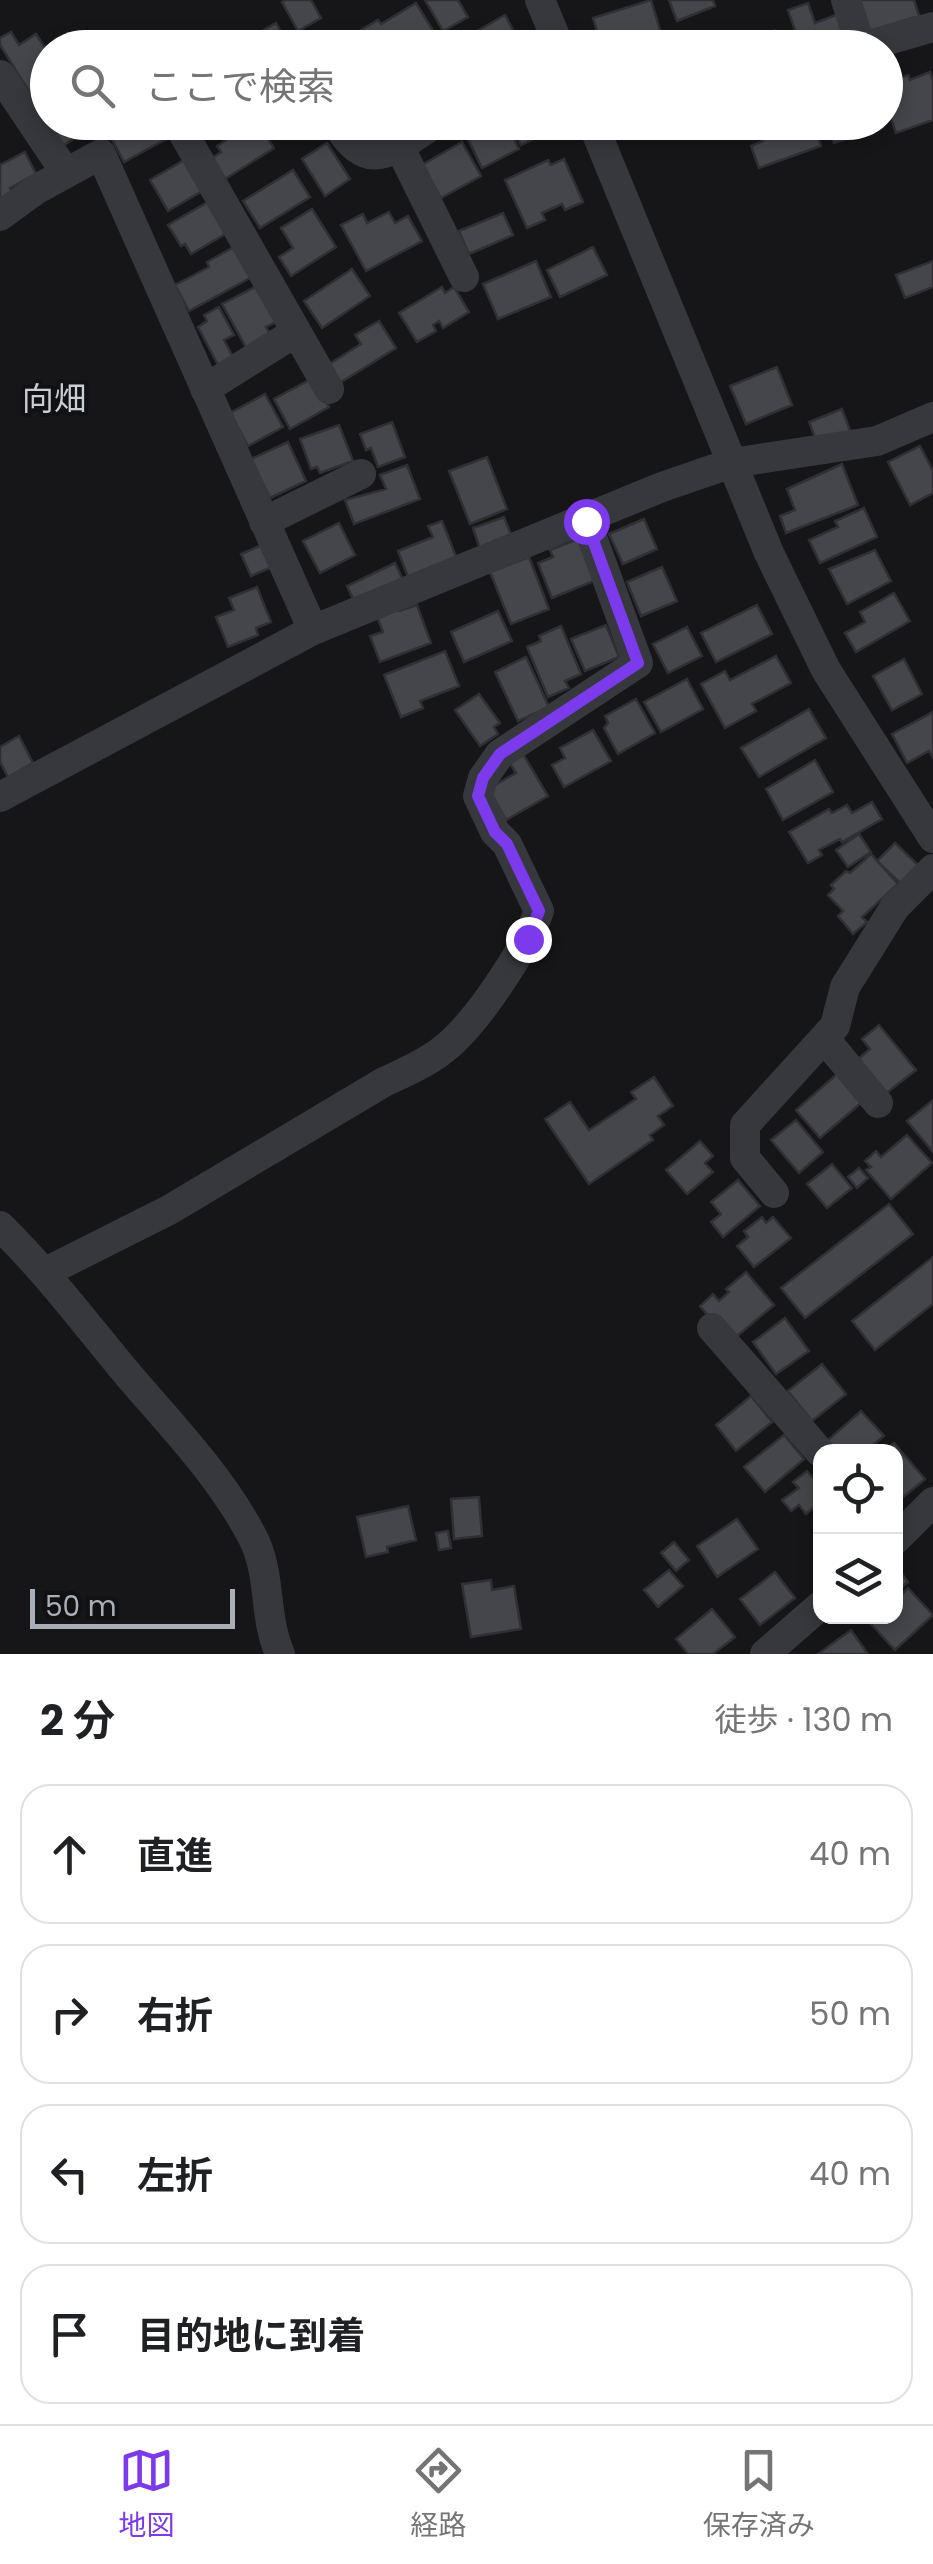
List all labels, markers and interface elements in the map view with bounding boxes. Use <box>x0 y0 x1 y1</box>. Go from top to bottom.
search box <box>30 30 903 140</box>
icon: search <box>65 58 120 113</box>
text: ここで検索 <box>145 60 335 113</box>
district label: 向畑 <box>22 376 86 421</box>
route start <box>564 499 610 545</box>
route end <box>506 917 552 963</box>
map controls <box>813 1444 903 1624</box>
button: locate <box>813 1444 903 1534</box>
button: layers <box>813 1534 903 1624</box>
scale bar <box>30 1584 235 1628</box>
text: 50 m <box>45 1587 116 1626</box>
text: 2 分 <box>40 1691 115 1750</box>
text: 徒歩 · 130 m <box>714 1697 893 1742</box>
icon: ahead <box>42 1827 97 1882</box>
text: 直進 <box>137 1829 213 1882</box>
text: 40 m <box>809 1831 891 1876</box>
icon: right <box>42 1987 97 2042</box>
text: 右折 <box>137 1989 213 2042</box>
text: 50 m <box>809 1991 891 2036</box>
icon: left <box>42 2147 97 2202</box>
text: 左折 <box>137 2149 213 2202</box>
text: 40 m <box>809 2151 891 2196</box>
icon: arrive <box>42 2307 97 2362</box>
text: 目的地に到着 <box>137 2309 365 2362</box>
tab: 地図 <box>118 2443 174 2547</box>
tab: 経路 <box>410 2443 467 2547</box>
tab: 保存済み <box>703 2443 815 2547</box>

